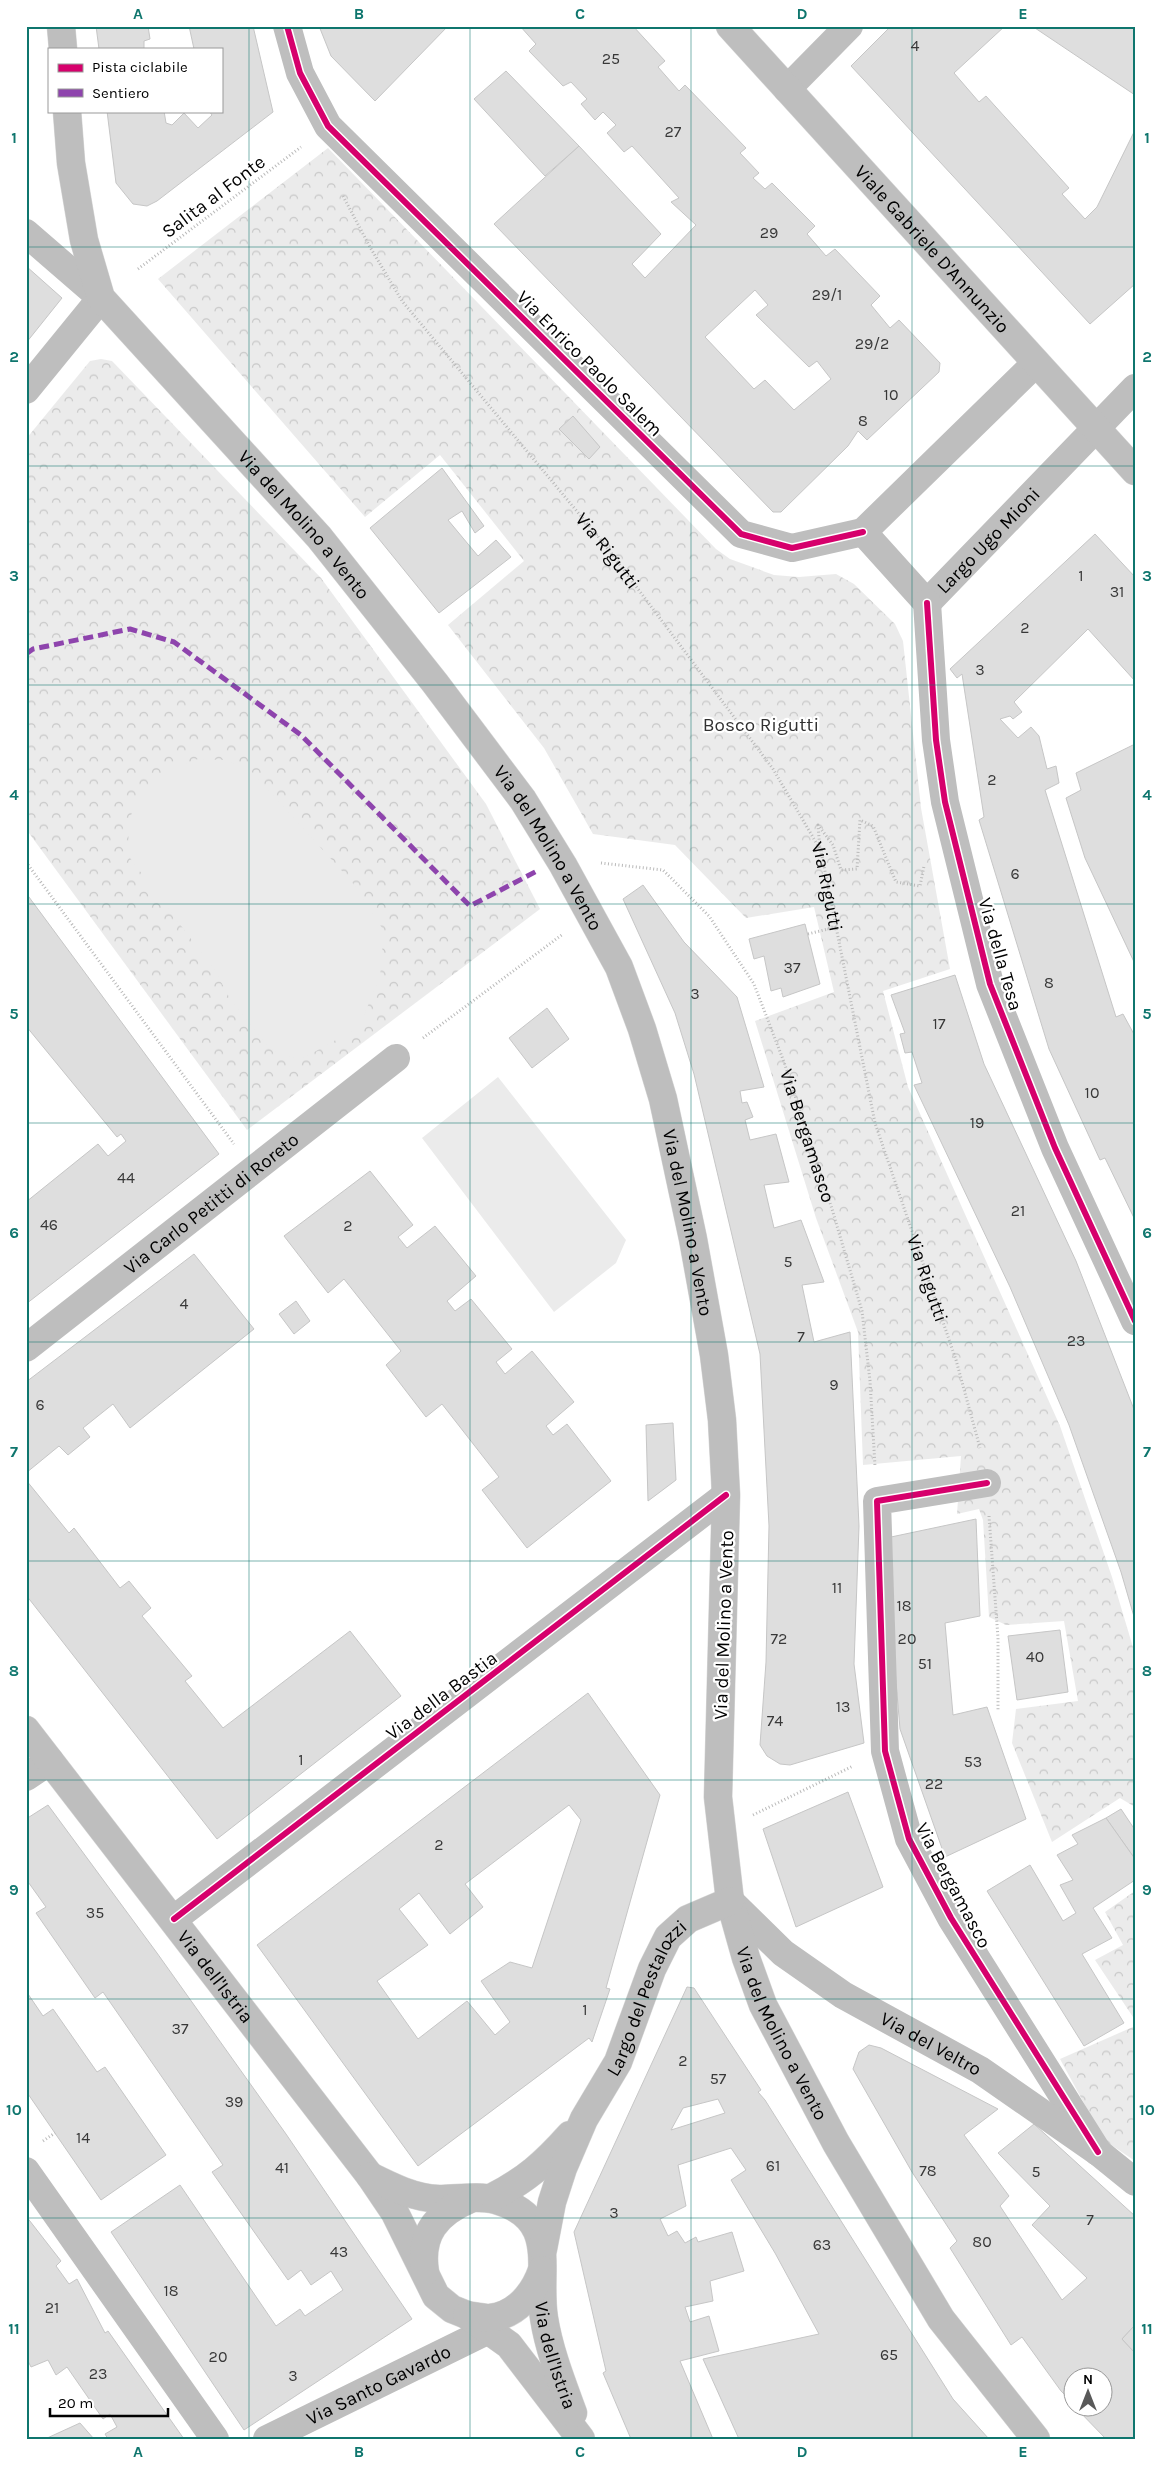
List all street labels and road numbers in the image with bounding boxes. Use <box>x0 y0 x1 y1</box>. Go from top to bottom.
street label: Salita al Fonte <box>158 151 270 243</box>
street label: Viale Gabriele D'Annunzio <box>850 161 1014 338</box>
street label: Via Enrico Paolo Salem <box>512 286 667 441</box>
street label: Via del Molino a Vento <box>233 446 374 604</box>
street label: Largo Ugo Mioni <box>932 483 1045 598</box>
street label: Via Rigutti <box>571 508 644 593</box>
street label: Via del Molino a Vento <box>489 761 607 934</box>
street label: Via Rigutti <box>806 838 847 933</box>
street label: Via della Tesa <box>973 895 1027 1013</box>
street label: Via Bergamasco <box>775 1066 839 1205</box>
street label: Via del Molino a Vento <box>658 1127 717 1318</box>
street label: Via Carlo Petitti di Roreto <box>120 1129 303 1279</box>
street label: Via Rigutti <box>902 1232 952 1325</box>
street label: Via del Molino a Vento <box>710 1530 738 1720</box>
street label: Via della Bastia <box>382 1647 502 1745</box>
street label: Via Bergamasco <box>911 1819 995 1952</box>
street label: Largo del Pestalozzi <box>602 1916 692 2080</box>
street label: Via dell'Istria <box>173 1926 258 2028</box>
street label: Via del Molino a Vento <box>731 1944 832 2124</box>
street label: Via del Veltro <box>876 2008 985 2081</box>
street label: Via dell'Istria <box>530 2300 581 2412</box>
street label: Via Santo Gavardo <box>303 2341 455 2430</box>

